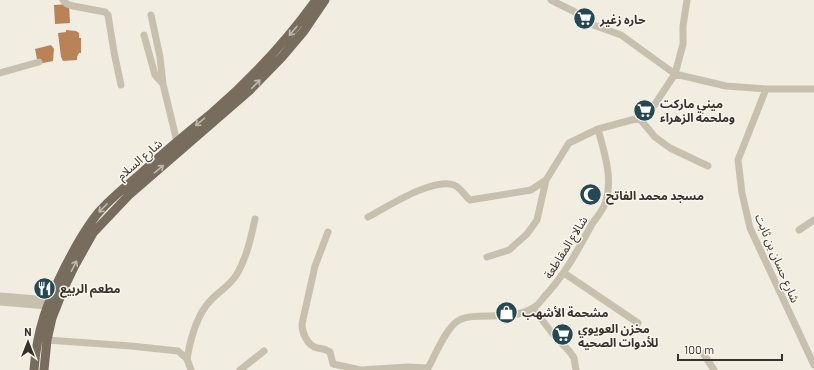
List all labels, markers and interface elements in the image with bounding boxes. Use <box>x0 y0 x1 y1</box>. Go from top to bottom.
supermarket icon: حاره زغير <box>572 6 598 32</box>
place label: حاره زغير <box>599 12 646 27</box>
one-way arrow <box>289 26 298 37</box>
one-way arrow <box>251 79 261 89</box>
place label: ميني ماركت وملحمة الزهراء <box>660 96 735 125</box>
supermarket icon: ميني ماركت وملحمة الزهراء <box>632 97 658 123</box>
one-way arrow <box>195 118 206 126</box>
street label: شارع السلام <box>114 136 166 185</box>
one-way arrow <box>153 165 164 174</box>
mosque icon: مسجد محمد الفاتح <box>577 182 603 208</box>
place label: مسجد محمد الفاتح <box>606 188 704 205</box>
one-way arrow <box>98 203 108 213</box>
street label: شارع حسان بن ثابت <box>750 212 803 306</box>
street label: شالاع المقاطعة <box>540 213 592 282</box>
one-way arrow <box>71 261 78 273</box>
restaurant icon: مطعم الربيع <box>32 275 58 301</box>
place label: مطعم الربيع <box>60 281 121 298</box>
shop icon: مشحمة الأشهب <box>493 299 519 325</box>
place label: مشحمة الأشهب <box>522 305 608 320</box>
place label: مخزن العويوي للأدوات الصحية <box>578 321 658 350</box>
north arrow <box>8 322 48 362</box>
supermarket icon: مخزن العويوي للأدوات الصحية <box>549 322 575 348</box>
text: N <box>24 325 32 338</box>
scale bar <box>678 336 782 362</box>
text: 100 m <box>684 342 714 356</box>

